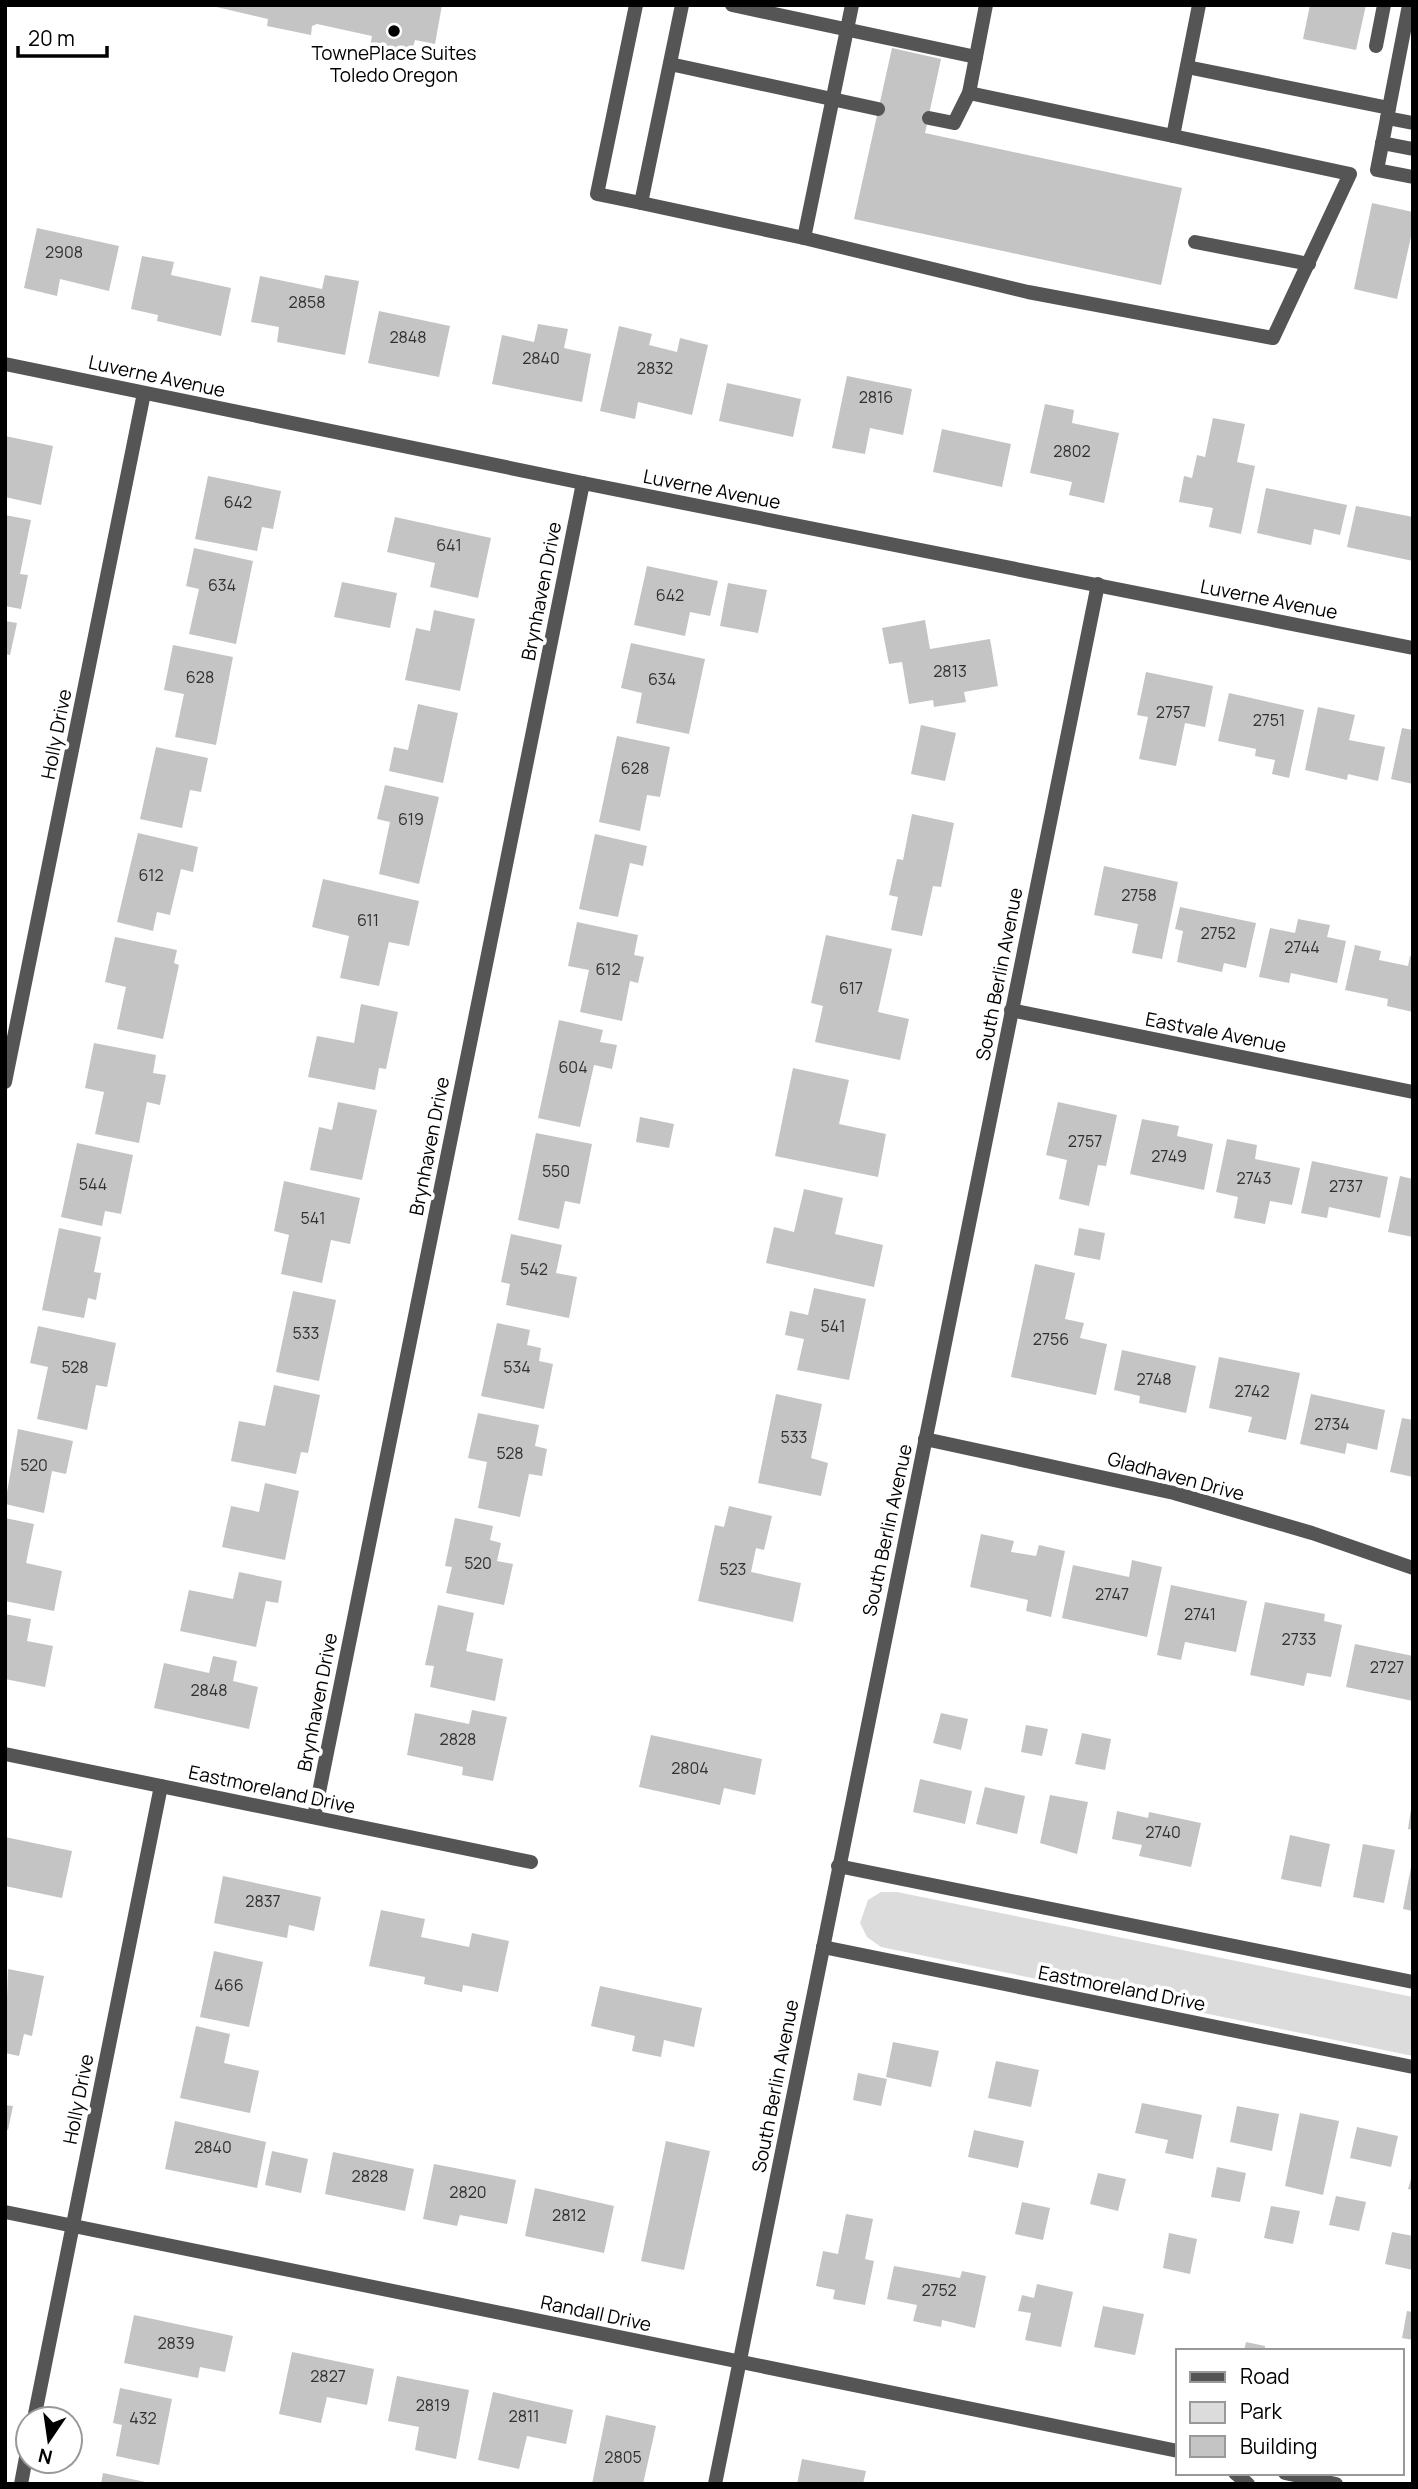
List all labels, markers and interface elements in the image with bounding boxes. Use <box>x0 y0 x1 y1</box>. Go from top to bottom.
scale bar <box>18 14 107 58</box>
marker: TownePlace Suites Toledo Oregon <box>386 23 402 39</box>
text: 20 m <box>28 24 75 52</box>
place label: TownePlace Suites Toledo Oregon <box>312 40 476 88</box>
house number: 2908 <box>45 241 83 263</box>
house number: 2858 <box>289 291 325 313</box>
house number: 2848 <box>389 326 427 348</box>
house number: 2840 <box>522 347 560 369</box>
street label: Luverne Avenue <box>86 349 228 403</box>
house number: 2832 <box>637 357 673 379</box>
house number: 2816 <box>859 386 893 408</box>
house number: 2802 <box>1053 440 1091 462</box>
street label: Luverne Avenue <box>641 463 783 515</box>
house number: 642 <box>224 491 252 513</box>
street label: Brynhaven Drive <box>515 519 567 663</box>
house number: 641 <box>436 534 462 556</box>
street label: Luverne Avenue <box>1198 573 1340 625</box>
house number: 634 <box>208 574 236 596</box>
house number: 642 <box>656 584 684 606</box>
house number: 2813 <box>933 660 967 682</box>
house number: 628 <box>186 666 214 688</box>
house number: 634 <box>648 668 676 690</box>
street label: Holly Drive <box>35 687 77 781</box>
house number: 2757 <box>1156 701 1190 723</box>
house number: 2751 <box>1253 709 1285 731</box>
house number: 628 <box>621 757 649 779</box>
house number: 619 <box>398 808 424 830</box>
house number: 612 <box>138 864 164 886</box>
house number: 2758 <box>1121 884 1157 906</box>
street label: South Berlin Avenue <box>969 885 1029 1063</box>
house number: 611 <box>357 909 379 931</box>
house number: 2752 <box>1200 922 1236 944</box>
house number: 2744 <box>1284 936 1320 958</box>
house number: 612 <box>595 958 621 980</box>
house number: 617 <box>839 977 863 999</box>
street label: Eastvale Avenue <box>1143 1006 1289 1058</box>
house number: 604 <box>558 1056 588 1078</box>
street label: Brynhaven Drive <box>403 1074 455 1218</box>
house number: 2757 <box>1068 1130 1102 1152</box>
house number: 2749 <box>1151 1145 1187 1167</box>
house number: 550 <box>542 1160 570 1182</box>
house number: 2743 <box>1237 1167 1271 1189</box>
house number: 544 <box>79 1173 107 1195</box>
house number: 2737 <box>1329 1175 1363 1197</box>
house number: 541 <box>301 1207 325 1229</box>
house number: 542 <box>520 1258 548 1280</box>
house number: 541 <box>821 1315 845 1337</box>
house number: 533 <box>293 1322 319 1344</box>
house number: 2756 <box>1033 1328 1069 1350</box>
house number: 528 <box>61 1356 89 1378</box>
house number: 534 <box>503 1356 531 1378</box>
house number: 2748 <box>1136 1368 1172 1390</box>
house number: 2742 <box>1234 1380 1270 1402</box>
house number: 2734 <box>1314 1413 1350 1435</box>
house number: 533 <box>781 1426 807 1448</box>
street label: South Berlin Avenue <box>856 1441 918 1619</box>
house number: 528 <box>496 1442 524 1464</box>
street label: Gladhaven Drive <box>1105 1445 1247 1507</box>
house number: 520 <box>20 1454 48 1476</box>
house number: 520 <box>464 1552 492 1574</box>
house number: 523 <box>720 1558 746 1580</box>
house number: 2747 <box>1095 1583 1129 1605</box>
house number: 2741 <box>1184 1603 1216 1625</box>
house number: 2733 <box>1282 1628 1316 1650</box>
street label: Brynhaven Drive <box>291 1630 343 1774</box>
house number: 2727 <box>1370 1656 1404 1678</box>
house number: 2848 <box>190 1679 228 1701</box>
house number: 2828 <box>440 1728 476 1750</box>
house number: 2804 <box>671 1757 709 1779</box>
street label: Eastmoreland Drive <box>186 1759 358 1819</box>
house number: 2740 <box>1145 1821 1181 1843</box>
house number: 2837 <box>245 1890 281 1912</box>
street label: Eastmoreland Drive <box>1036 1959 1208 2017</box>
house number: 466 <box>214 1974 244 1996</box>
street label: South Berlin Avenue <box>745 1997 805 2175</box>
street label: Holly Drive <box>57 2052 99 2146</box>
house number: 2840 <box>194 2136 232 2158</box>
house number: 2828 <box>352 2165 388 2187</box>
house number: 2820 <box>449 2181 487 2203</box>
house number: 2812 <box>552 2204 586 2226</box>
house number: 2752 <box>921 2279 957 2301</box>
street label: Randall Drive <box>538 2289 654 2337</box>
house number: 2839 <box>157 2332 195 2354</box>
legend <box>1176 2349 1404 2475</box>
text: Road <box>1240 2362 1290 2390</box>
house number: 2827 <box>310 2365 346 2387</box>
house number: 2819 <box>416 2394 450 2416</box>
text: Park <box>1240 2397 1282 2425</box>
north arrow <box>14 2405 84 2475</box>
house number: 2811 <box>509 2405 539 2427</box>
house number: 432 <box>129 2407 157 2429</box>
text: Building <box>1240 2432 1317 2460</box>
text: N <box>36 2442 55 2471</box>
house number: 2805 <box>604 2446 642 2468</box>

